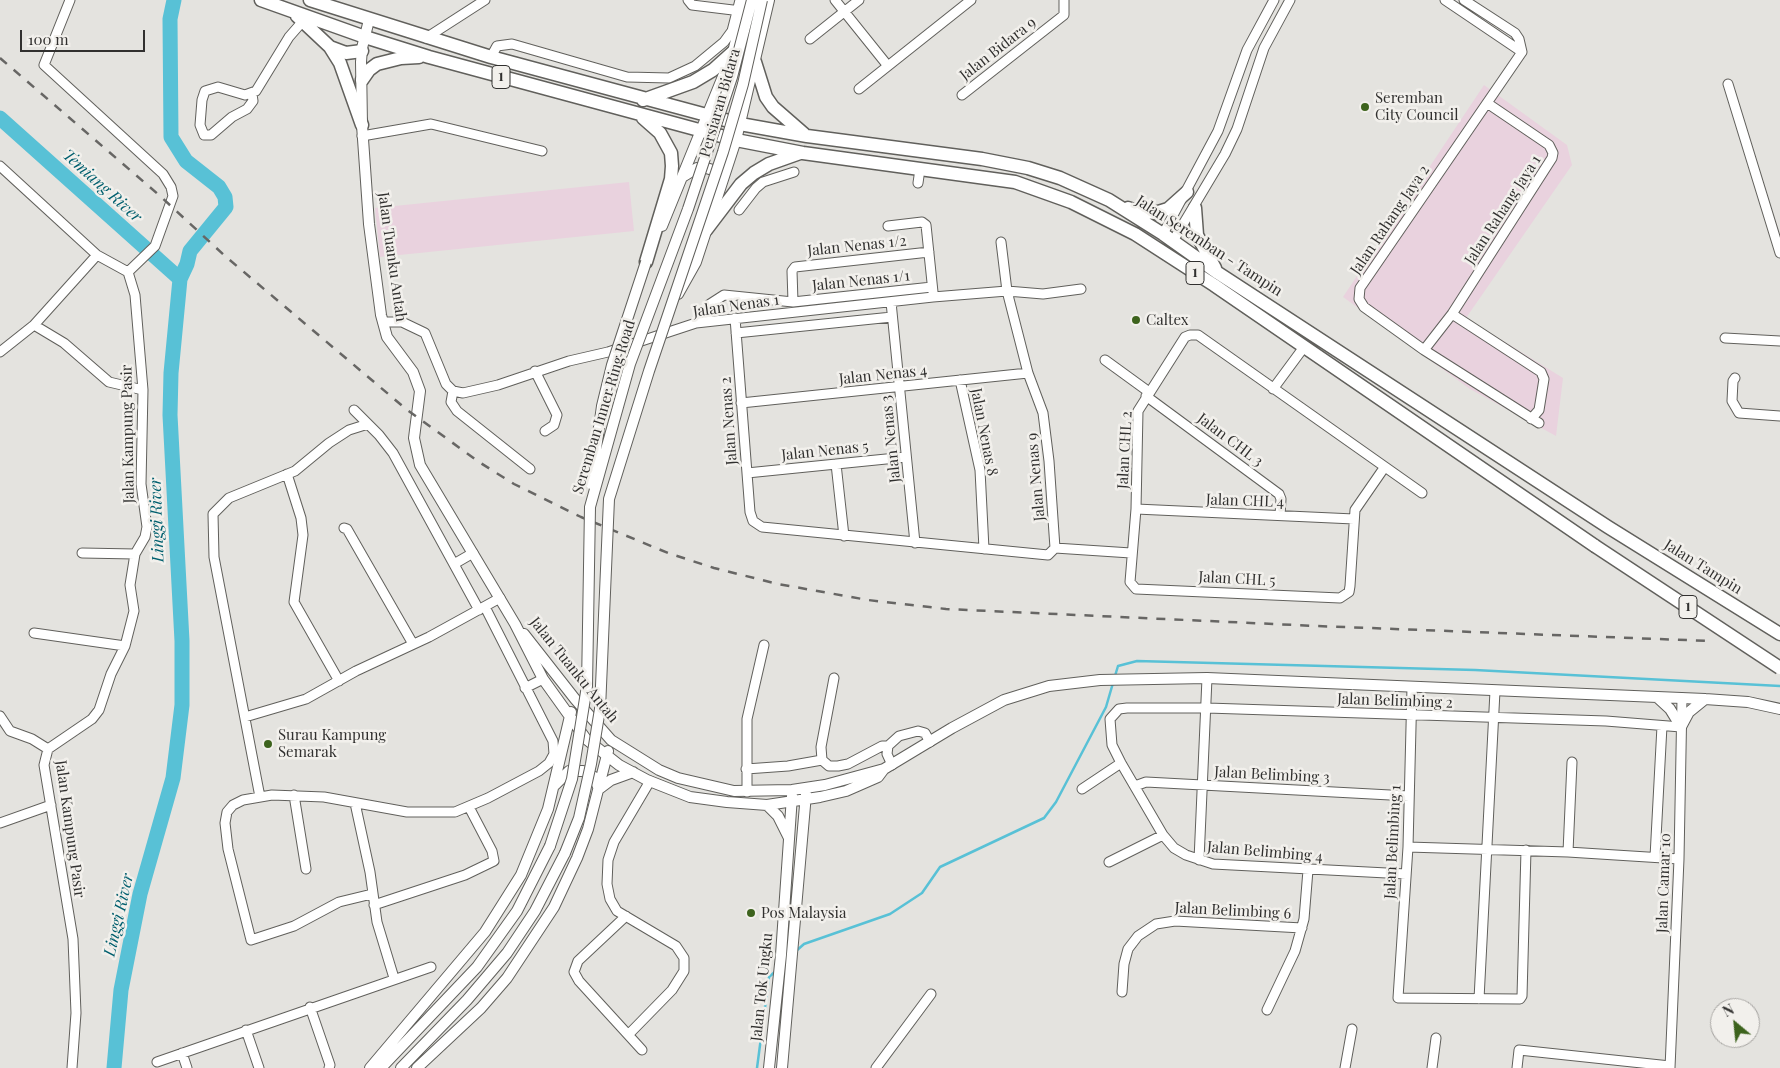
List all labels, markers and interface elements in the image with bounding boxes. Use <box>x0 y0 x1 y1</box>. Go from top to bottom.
street label: Jalan Bidara 9 <box>956 14 1040 84</box>
scale bar <box>22 20 148 52</box>
text: 100 m <box>28 29 69 49</box>
street label: Persiaran Bidara <box>696 47 744 159</box>
road number: 1 <box>492 66 510 88</box>
place label: Seremban City Council <box>1375 89 1459 124</box>
marker: Seremban City Council <box>1359 101 1371 113</box>
water label: Temiang River <box>58 145 146 227</box>
street label: Jalan Rahang Jaya 1 <box>1461 152 1545 268</box>
street label: Jalan Rahang Jaya 2 <box>1347 162 1433 278</box>
street label: Jalan Tuanku Antah <box>374 191 410 323</box>
street label: Jalan Seremban - Tampin <box>1132 192 1286 300</box>
street label: Jalan Nenas 1/2 <box>807 232 907 260</box>
road number: 1 <box>1186 262 1204 284</box>
street label: Jalan Nenas 1/1 <box>811 267 911 295</box>
street label: Jalan Nenas 1 <box>692 291 780 321</box>
place label: Caltex <box>1146 311 1189 329</box>
marker: Caltex <box>1130 314 1142 326</box>
street label: Seremban Inner Ring Road <box>569 318 639 496</box>
street label: Jalan Nenas 4 <box>838 361 928 389</box>
street label: Jalan Kampung Pasir <box>118 364 138 504</box>
street label: Jalan Nenas 2 <box>717 376 741 466</box>
street label: Jalan Nenas 8 <box>967 387 1001 477</box>
street label: Jalan Nenas 3 <box>877 394 905 484</box>
street label: Jalan CHL 3 <box>1194 409 1266 471</box>
street label: Jalan CHL 2 <box>1114 411 1136 489</box>
street label: Jalan Nenas 9 <box>1023 432 1049 522</box>
street label: Jalan Nenas 5 <box>781 437 869 465</box>
water label: Linggi River <box>146 477 168 563</box>
street label: Jalan CHL 4 <box>1206 491 1284 511</box>
street label: Jalan Tampin <box>1661 536 1745 598</box>
street label: Jalan CHL 5 <box>1198 568 1276 590</box>
road number: 1 <box>1679 596 1697 618</box>
street label: Jalan Tuanku Antah <box>526 614 622 726</box>
street label: Jalan Belimbing 2 <box>1337 690 1453 712</box>
place label: Surau Kampung Semarak <box>278 726 386 761</box>
marker: Surau Kampung Semarak <box>262 738 274 750</box>
street label: Jalan Kampung Pasir <box>51 759 89 899</box>
street label: Jalan Belimbing 3 <box>1214 763 1330 787</box>
street label: Jalan Belimbing 1 <box>1381 784 1405 900</box>
street label: Jalan Camar 10 <box>1653 833 1675 933</box>
street label: Jalan Belimbing 4 <box>1206 838 1324 866</box>
water label: Linggi River <box>100 872 138 958</box>
street label: Jalan Belimbing 6 <box>1174 899 1292 923</box>
place label: Pos Malaysia <box>761 904 846 922</box>
marker: Pos Malaysia <box>745 907 757 919</box>
street label: Jalan Tok Ungku <box>747 932 777 1042</box>
north arrow <box>1710 998 1760 1048</box>
text: N <box>1719 999 1737 1021</box>

